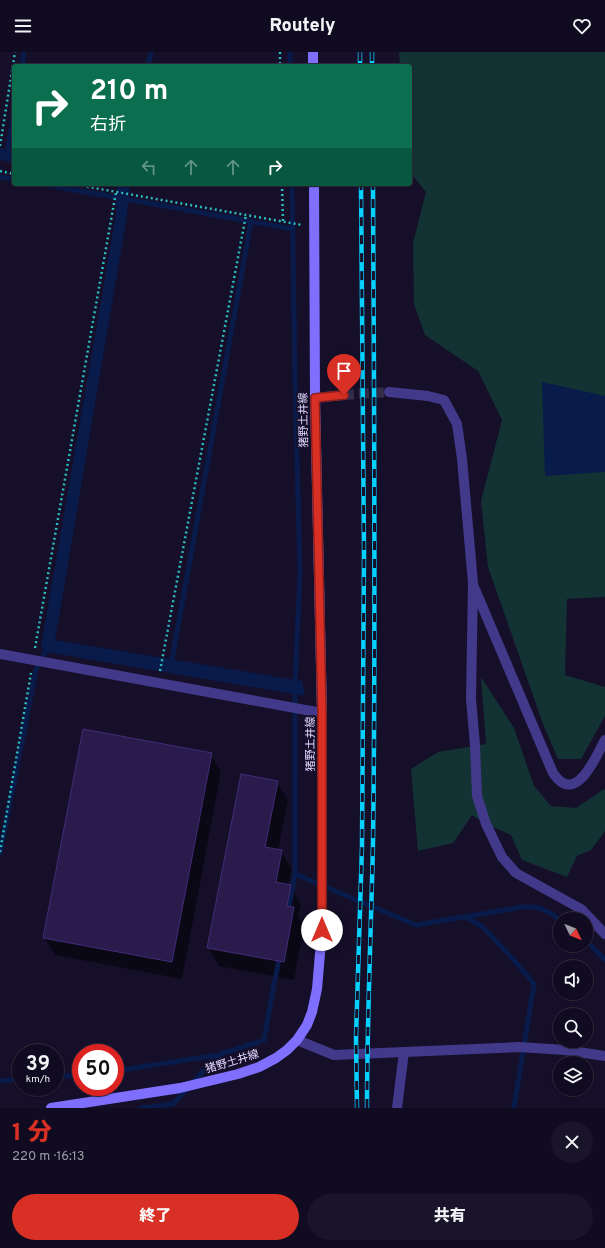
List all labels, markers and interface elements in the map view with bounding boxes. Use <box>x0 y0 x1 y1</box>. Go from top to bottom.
icon: menu <box>12 15 34 37</box>
text: Routely <box>269 15 336 38</box>
icon: heart <box>571 15 593 37</box>
text: 210 m <box>90 74 168 110</box>
icon: right <box>24 80 76 132</box>
text: 右折 <box>90 114 126 137</box>
icon: left <box>138 156 160 178</box>
icon: ahead <box>180 156 202 178</box>
icon: ahead <box>222 156 244 178</box>
icon: right <box>264 156 286 178</box>
pin <box>327 354 361 395</box>
icon: arrive <box>333 360 355 382</box>
street label: 猪野土井線 <box>297 392 311 448</box>
street label: 猪野土井線 <box>304 717 318 772</box>
position arrow <box>301 909 343 951</box>
north arrow <box>553 912 593 952</box>
map controls <box>553 912 593 1096</box>
button: sound <box>553 960 593 1000</box>
button: search <box>553 1008 593 1048</box>
speed limit sign: 50 <box>72 1044 124 1096</box>
street label: 猪野土井線 <box>204 1047 261 1077</box>
text: 39 <box>26 1052 50 1078</box>
button: layers <box>553 1056 593 1096</box>
text: km/h <box>26 1073 50 1086</box>
text: 1 分 <box>12 1119 52 1149</box>
button: close <box>551 1121 593 1163</box>
text: 220 m · 16:13 <box>12 1149 85 1165</box>
button: 終了 <box>12 1194 299 1240</box>
button: 共有 <box>307 1194 593 1240</box>

